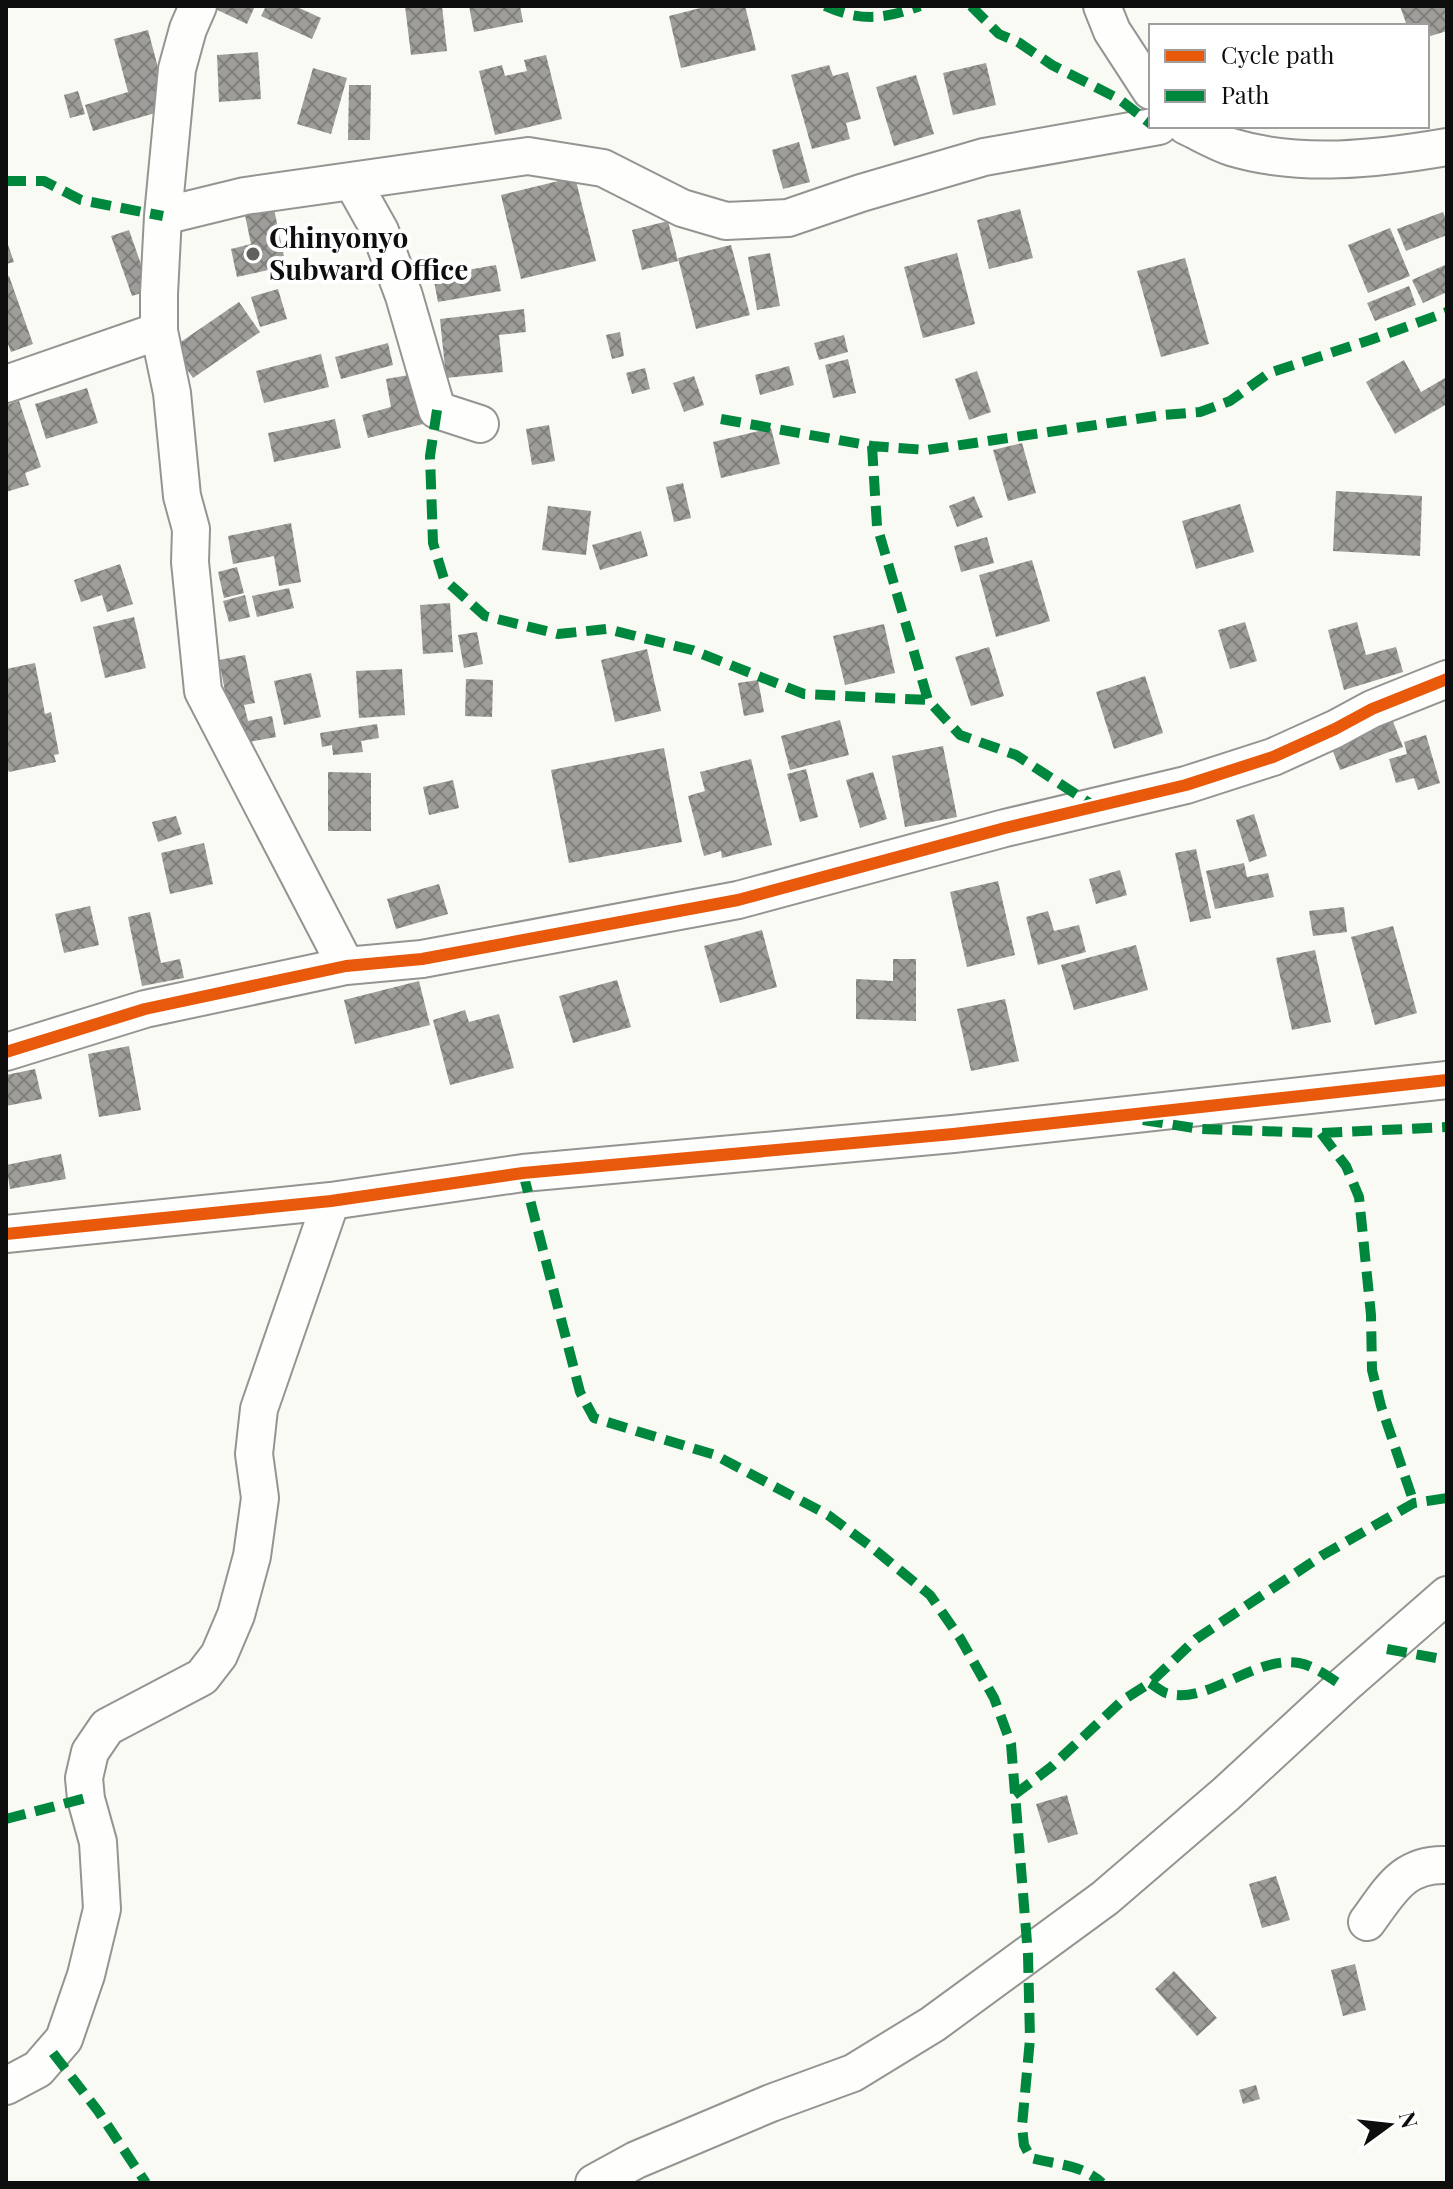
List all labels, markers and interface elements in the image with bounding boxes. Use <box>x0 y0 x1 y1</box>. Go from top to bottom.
legend <box>1149 24 1429 128</box>
text: Cycle path <box>1221 38 1334 70</box>
text: Path <box>1221 78 1269 110</box>
place label: Chinyonyo Subward Office <box>269 218 468 287</box>
marker: Chinyonyo Subward Office <box>244 245 262 263</box>
north arrow <box>1349 2085 1429 2165</box>
text: N <box>1393 2108 1426 2131</box>

